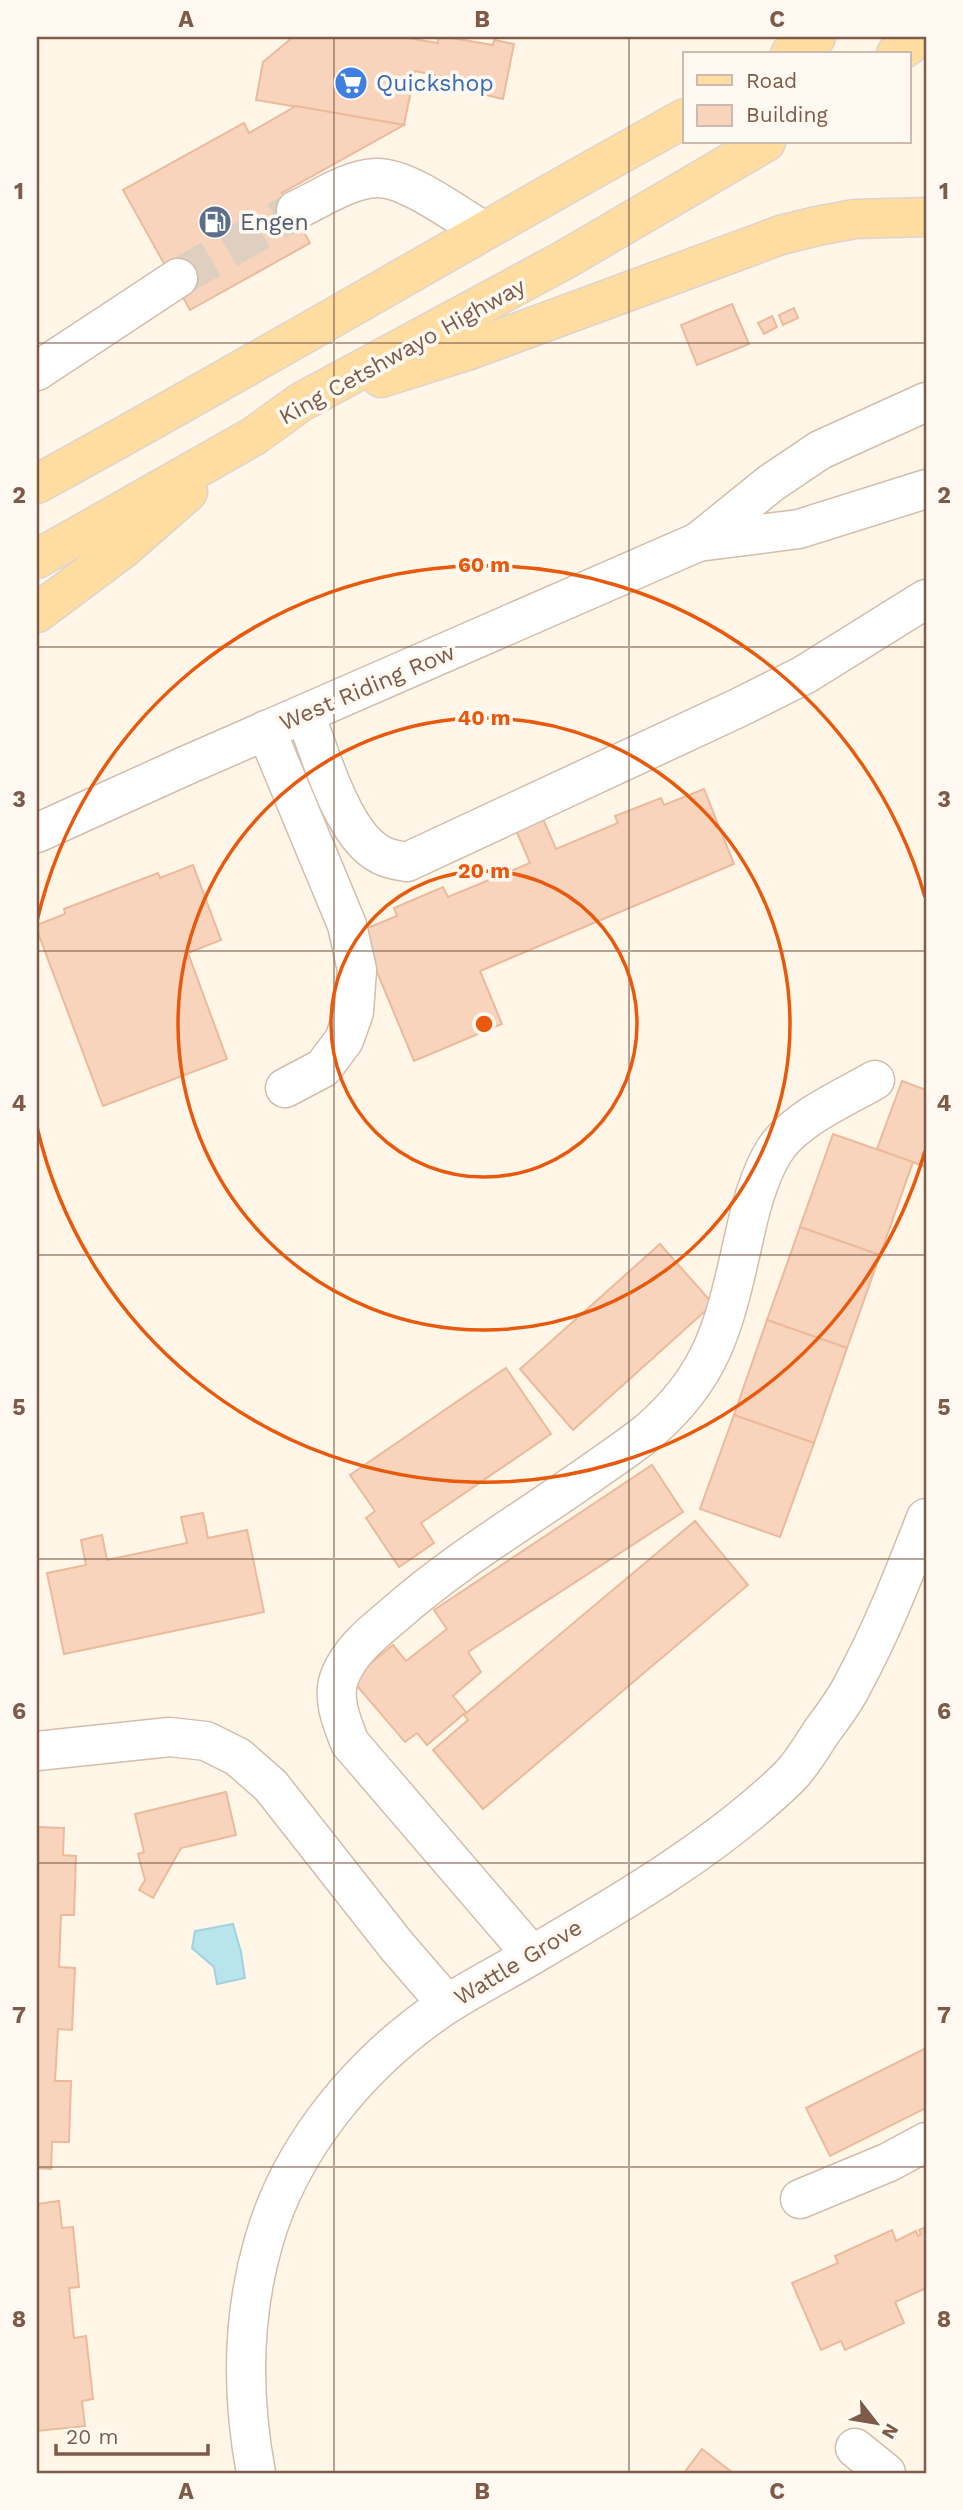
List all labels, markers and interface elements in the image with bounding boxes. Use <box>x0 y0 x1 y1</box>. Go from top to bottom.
text: A <box>178 6 194 33</box>
text: B <box>474 6 490 33</box>
text: C <box>769 6 785 33</box>
legend <box>683 52 911 144</box>
supermarket icon: Quickshop <box>332 64 370 102</box>
text: Road <box>746 68 797 93</box>
place label: Quickshop <box>376 70 494 97</box>
text: Building <box>746 102 828 127</box>
text: 1 <box>14 178 24 205</box>
text: 1 <box>939 178 949 205</box>
fuel station icon: Engen <box>196 203 234 241</box>
place label: Engen <box>240 209 309 236</box>
street label: King Cetshwayo Highway <box>274 272 530 430</box>
text: 2 <box>12 482 26 509</box>
text: 2 <box>937 482 951 509</box>
text: 60 m <box>458 552 510 577</box>
street label: West Riding Row <box>275 638 459 737</box>
text: 40 m <box>458 705 510 730</box>
text: 3 <box>12 786 26 813</box>
text: 3 <box>937 786 951 813</box>
text: 20 m <box>458 858 510 883</box>
centre of rings <box>472 1012 496 1036</box>
text: 4 <box>12 1090 27 1117</box>
text: 4 <box>937 1090 952 1117</box>
text: 5 <box>12 1394 26 1421</box>
text: 5 <box>937 1394 951 1421</box>
text: 6 <box>12 1698 26 1725</box>
text: 6 <box>937 1698 951 1725</box>
street label: Wattle Grove <box>449 1914 587 2011</box>
text: 7 <box>12 2002 26 2029</box>
text: 7 <box>937 2002 951 2029</box>
text: 8 <box>12 2306 26 2333</box>
text: 8 <box>937 2306 951 2333</box>
north arrow <box>841 2388 911 2458</box>
scale bar <box>56 2412 208 2456</box>
text: N <box>877 2420 904 2443</box>
text: 20 m <box>66 2424 118 2449</box>
text: A <box>178 2478 194 2505</box>
text: B <box>474 2478 490 2505</box>
text: C <box>769 2478 785 2505</box>

